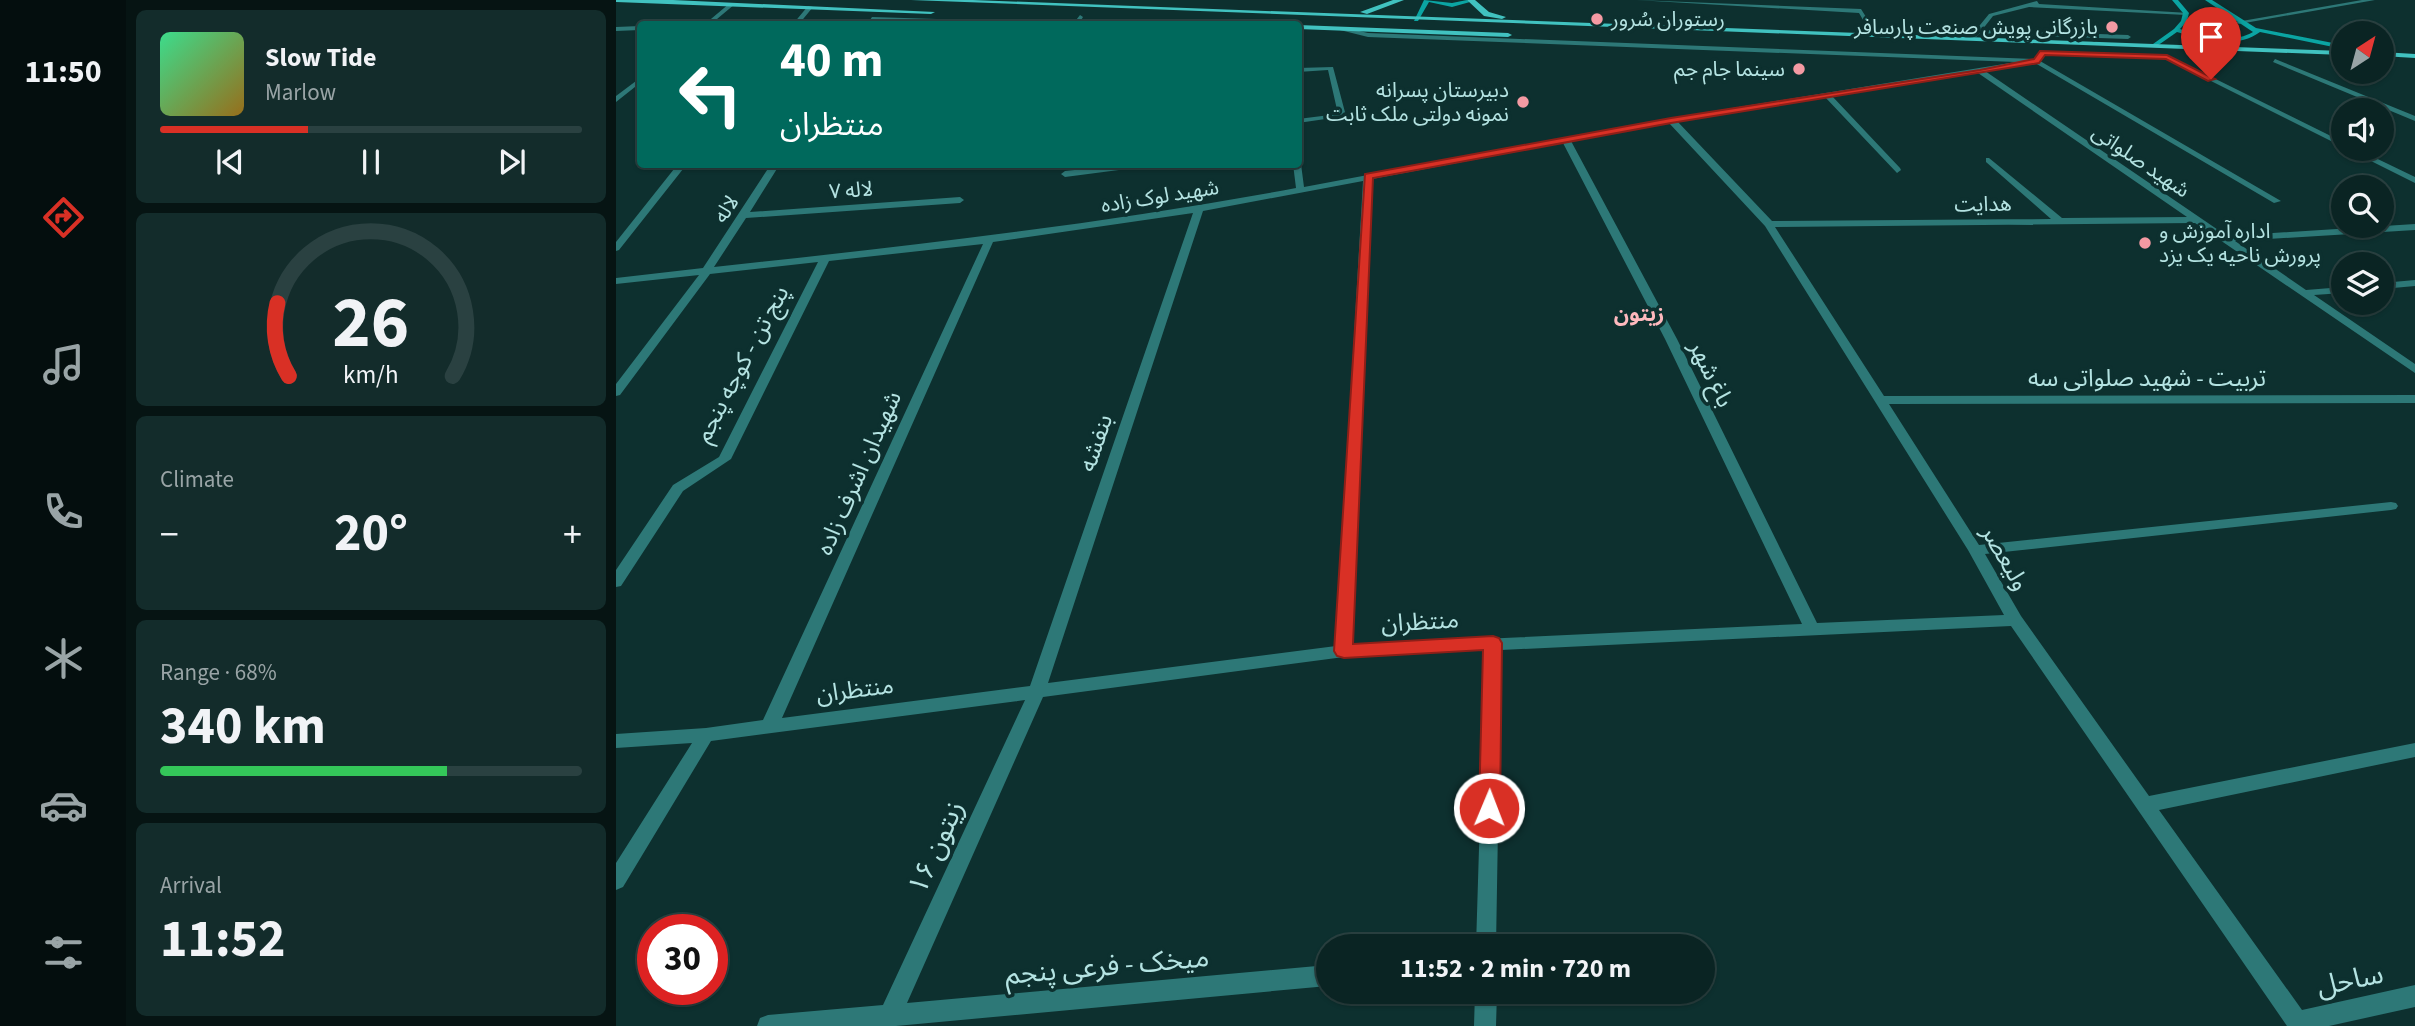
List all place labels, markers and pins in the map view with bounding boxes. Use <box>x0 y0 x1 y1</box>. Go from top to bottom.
place label: رستوران سُرور <box>1610 4 1725 34</box>
pin <box>2181 7 2241 79</box>
marker: رستوران سُرور <box>1589 11 1605 27</box>
place label: بازرگانی پویش صنعت پارسافر <box>1853 12 2098 42</box>
marker: بازرگانی پویش صنعت پارسافر <box>2104 19 2120 35</box>
place label: سینما جام جم <box>1674 54 1785 85</box>
marker: سینما جام جم <box>1791 61 1807 77</box>
place label: دبیرستان پسرانه نمونه دولتی ملک ثابت <box>1326 75 1509 129</box>
marker: دبیرستان پسرانه نمونه دولتی ملک ثابت <box>1515 94 1531 110</box>
place label: اداره آموزش و پرورش ناحیه یک یزد <box>2159 216 2321 270</box>
marker: اداره آموزش و پرورش ناحیه یک یزد <box>2137 235 2153 251</box>

